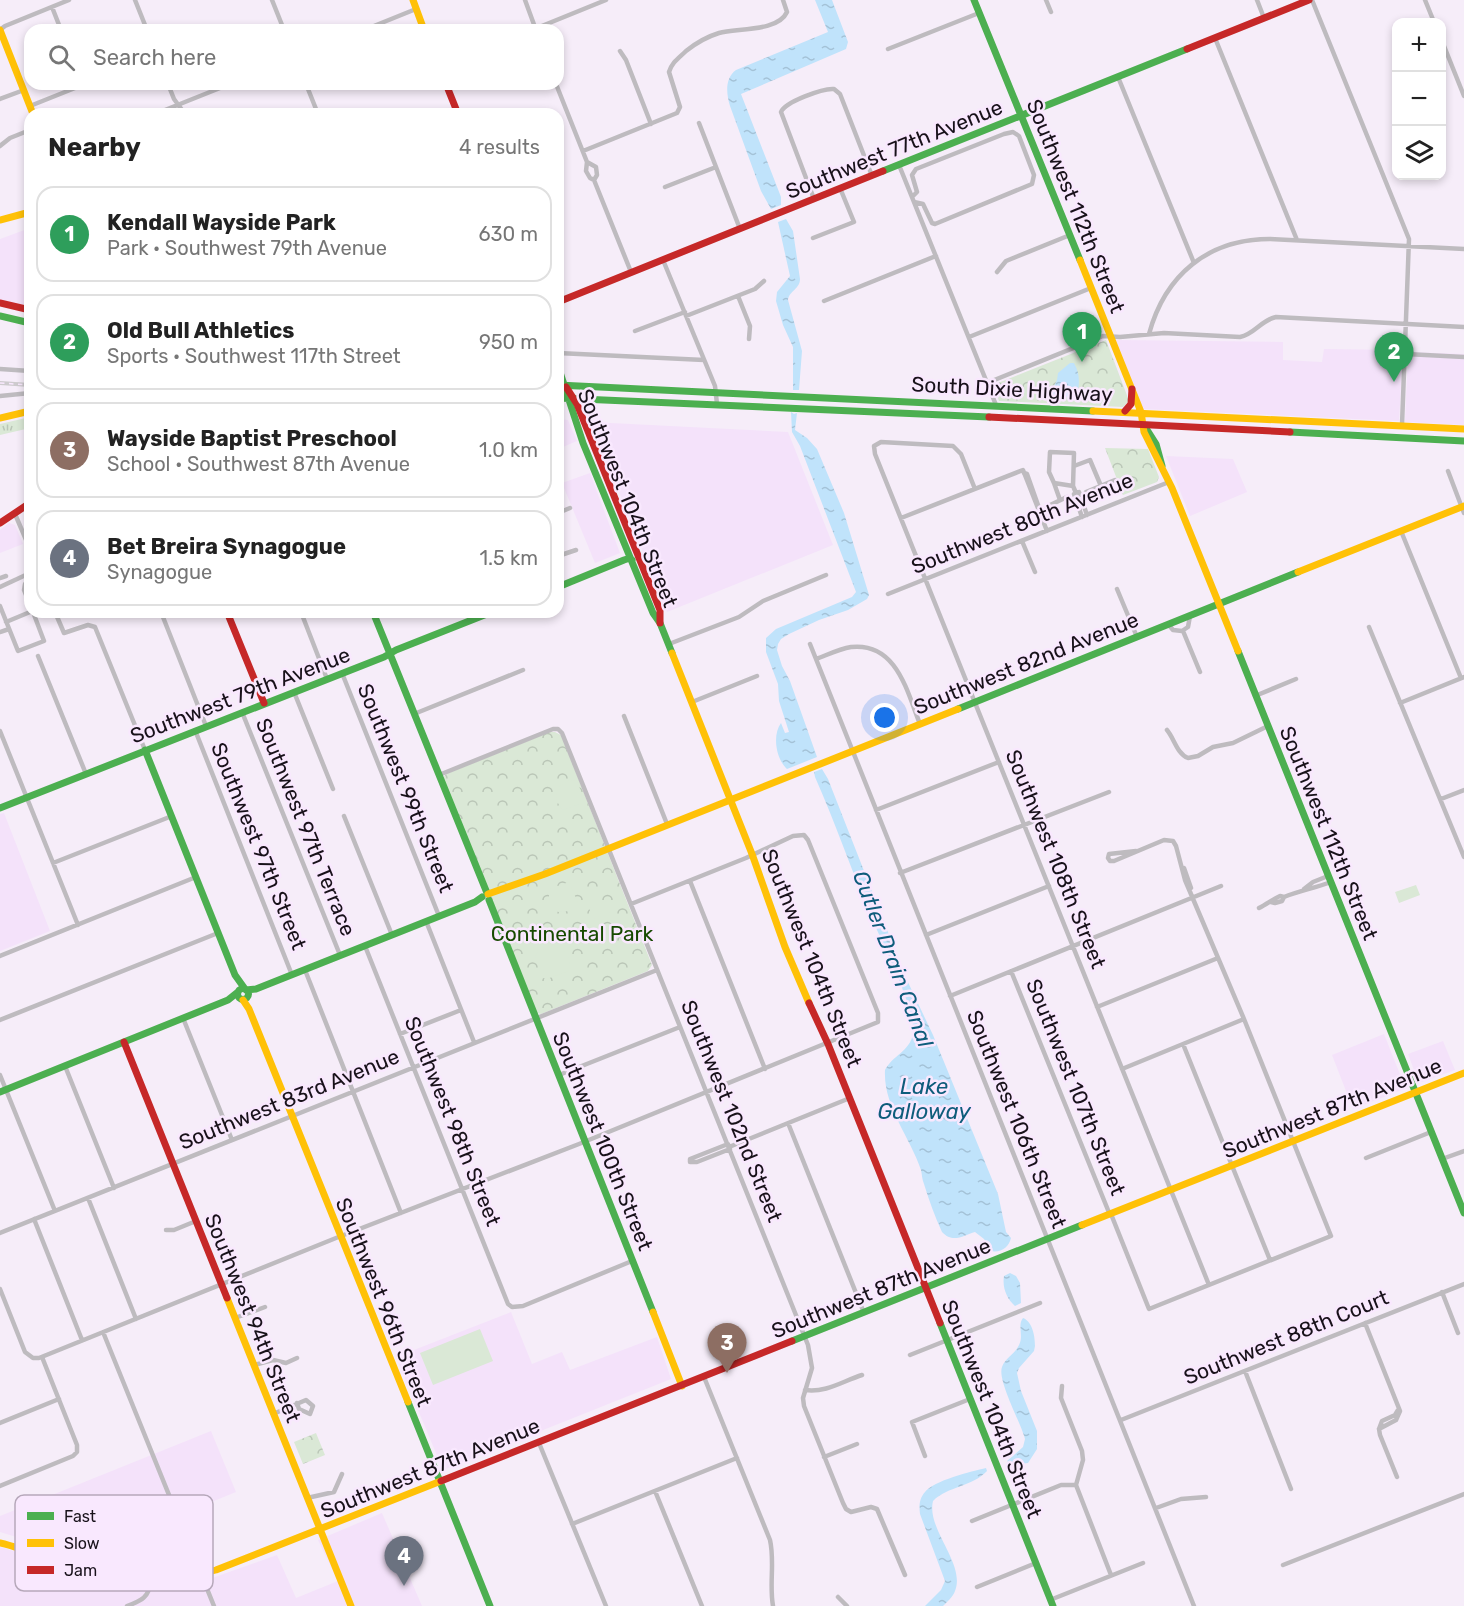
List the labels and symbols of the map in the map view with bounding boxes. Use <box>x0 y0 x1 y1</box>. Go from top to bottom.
street label: Southwest 77th Avenue <box>782 94 1006 204</box>
street label: Southwest 112th Street <box>1022 96 1130 316</box>
pin: 1 <box>1062 312 1102 362</box>
pin: 2 <box>1374 332 1414 382</box>
street label: South Dixie Highway <box>911 371 1114 407</box>
street label: Southwest 104th Street <box>573 385 683 611</box>
street label: Southwest 80th Avenue <box>908 467 1136 579</box>
street label: Southwest 82nd Avenue <box>910 606 1142 720</box>
street label: Southwest 79th Avenue <box>127 642 353 748</box>
street label: Southwest 99th Street <box>353 680 459 896</box>
your location <box>870 703 899 732</box>
street label: Southwest 97th Terrace <box>251 715 361 939</box>
street label: Southwest 112th Street <box>1275 723 1383 943</box>
street label: Southwest 97th Street <box>206 739 312 953</box>
street label: Southwest 108th Street <box>1001 746 1111 972</box>
street label: Southwest 104th Street <box>757 845 867 1071</box>
water label: Cutler Drain Canal <box>847 867 939 1052</box>
park label: Continental Park <box>491 921 654 946</box>
street label: Southwest 107th Street <box>1021 975 1131 1199</box>
street label: Southwest 102nd Street <box>676 997 788 1225</box>
street label: Southwest 106th Street <box>962 1006 1072 1232</box>
street label: Southwest 98th Street <box>400 1013 506 1229</box>
street label: Southwest 100th Street <box>548 1028 658 1254</box>
street label: Southwest 83rd Avenue <box>175 1043 403 1155</box>
street label: Southwest 87th Avenue <box>1219 1053 1445 1163</box>
water label: Lake Galloway <box>877 1073 972 1125</box>
street label: Southwest 96th Street <box>331 1194 437 1410</box>
street label: Southwest 94th Street <box>200 1210 306 1426</box>
street label: Southwest 87th Avenue <box>768 1233 994 1343</box>
street label: Southwest 88th Court <box>1180 1284 1392 1390</box>
street label: Southwest 104th Street <box>937 1296 1047 1522</box>
pin: 3 <box>708 1324 746 1373</box>
street label: Southwest 87th Avenue <box>317 1413 543 1523</box>
legend <box>15 1495 213 1591</box>
text: Fast <box>64 1507 96 1526</box>
text: Slow <box>64 1534 100 1553</box>
pin: 4 <box>384 1536 424 1586</box>
text: Jam <box>64 1561 97 1580</box>

